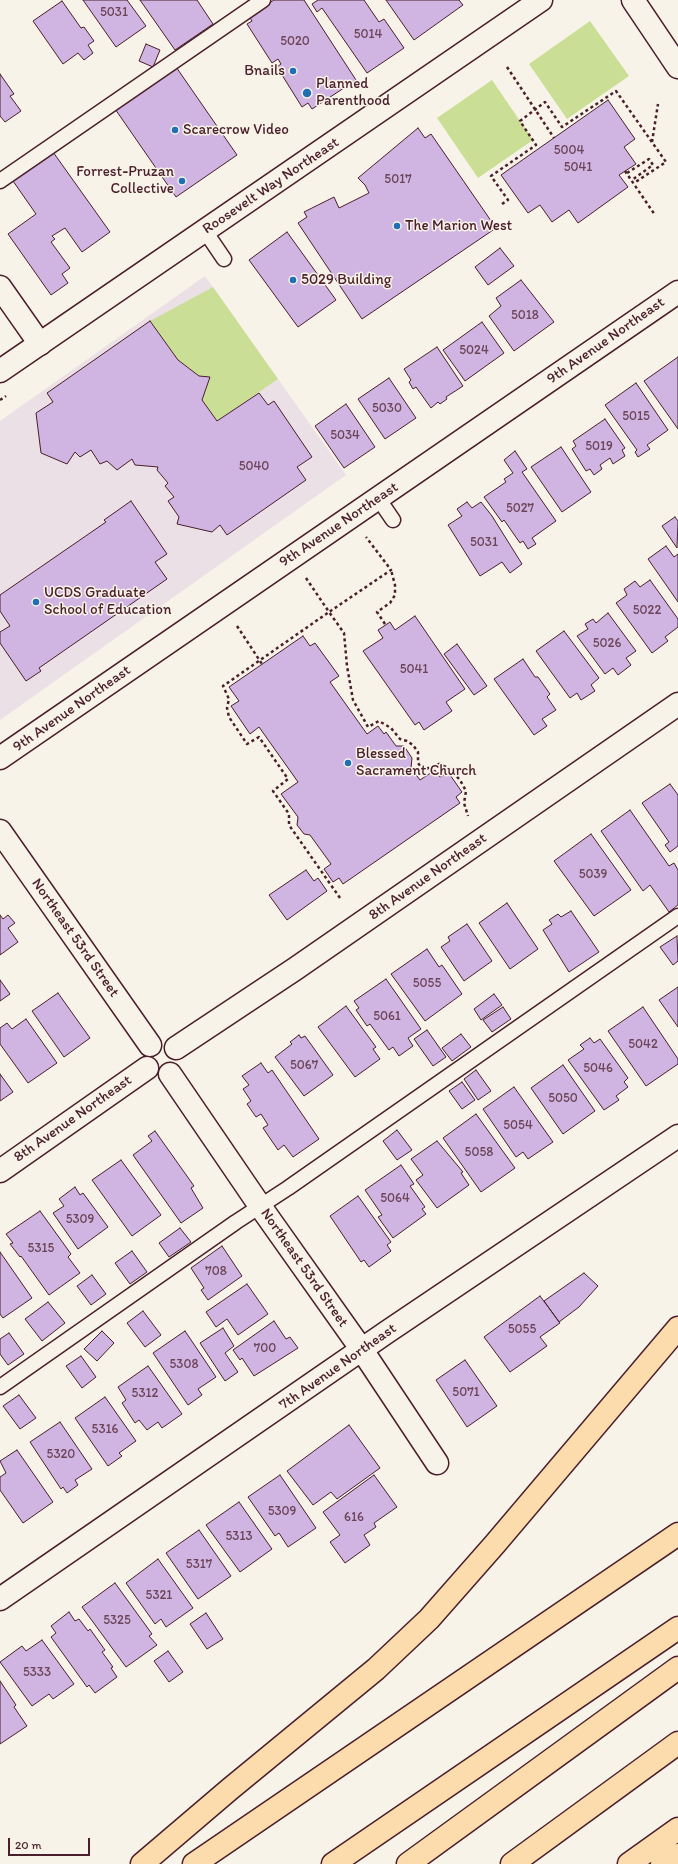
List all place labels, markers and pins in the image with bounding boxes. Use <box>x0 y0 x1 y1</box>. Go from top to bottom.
place label: Bnails <box>244 62 285 80</box>
marker: Bnails <box>288 66 298 76</box>
place label: Planned Parenthood <box>316 75 390 110</box>
marker: Planned Parenthood <box>301 87 313 99</box>
place label: Scarecrow Video <box>183 121 289 139</box>
marker: Scarecrow Video <box>170 125 180 135</box>
place label: Forrest-Pruzan Collective <box>76 163 174 198</box>
marker: Forrest-Pruzan Collective <box>177 176 187 186</box>
place label: The Marion West <box>405 217 512 235</box>
marker: The Marion West <box>392 221 402 231</box>
place label: 5029 Building <box>301 271 391 289</box>
marker: 5029 Building <box>288 275 298 285</box>
place label: UCDS Graduate School of Education <box>44 584 171 619</box>
marker: UCDS Graduate School of Education <box>31 597 41 607</box>
place label: Blessed Sacrament Church <box>356 745 476 780</box>
marker: Blessed Sacrament Church <box>343 758 353 768</box>

